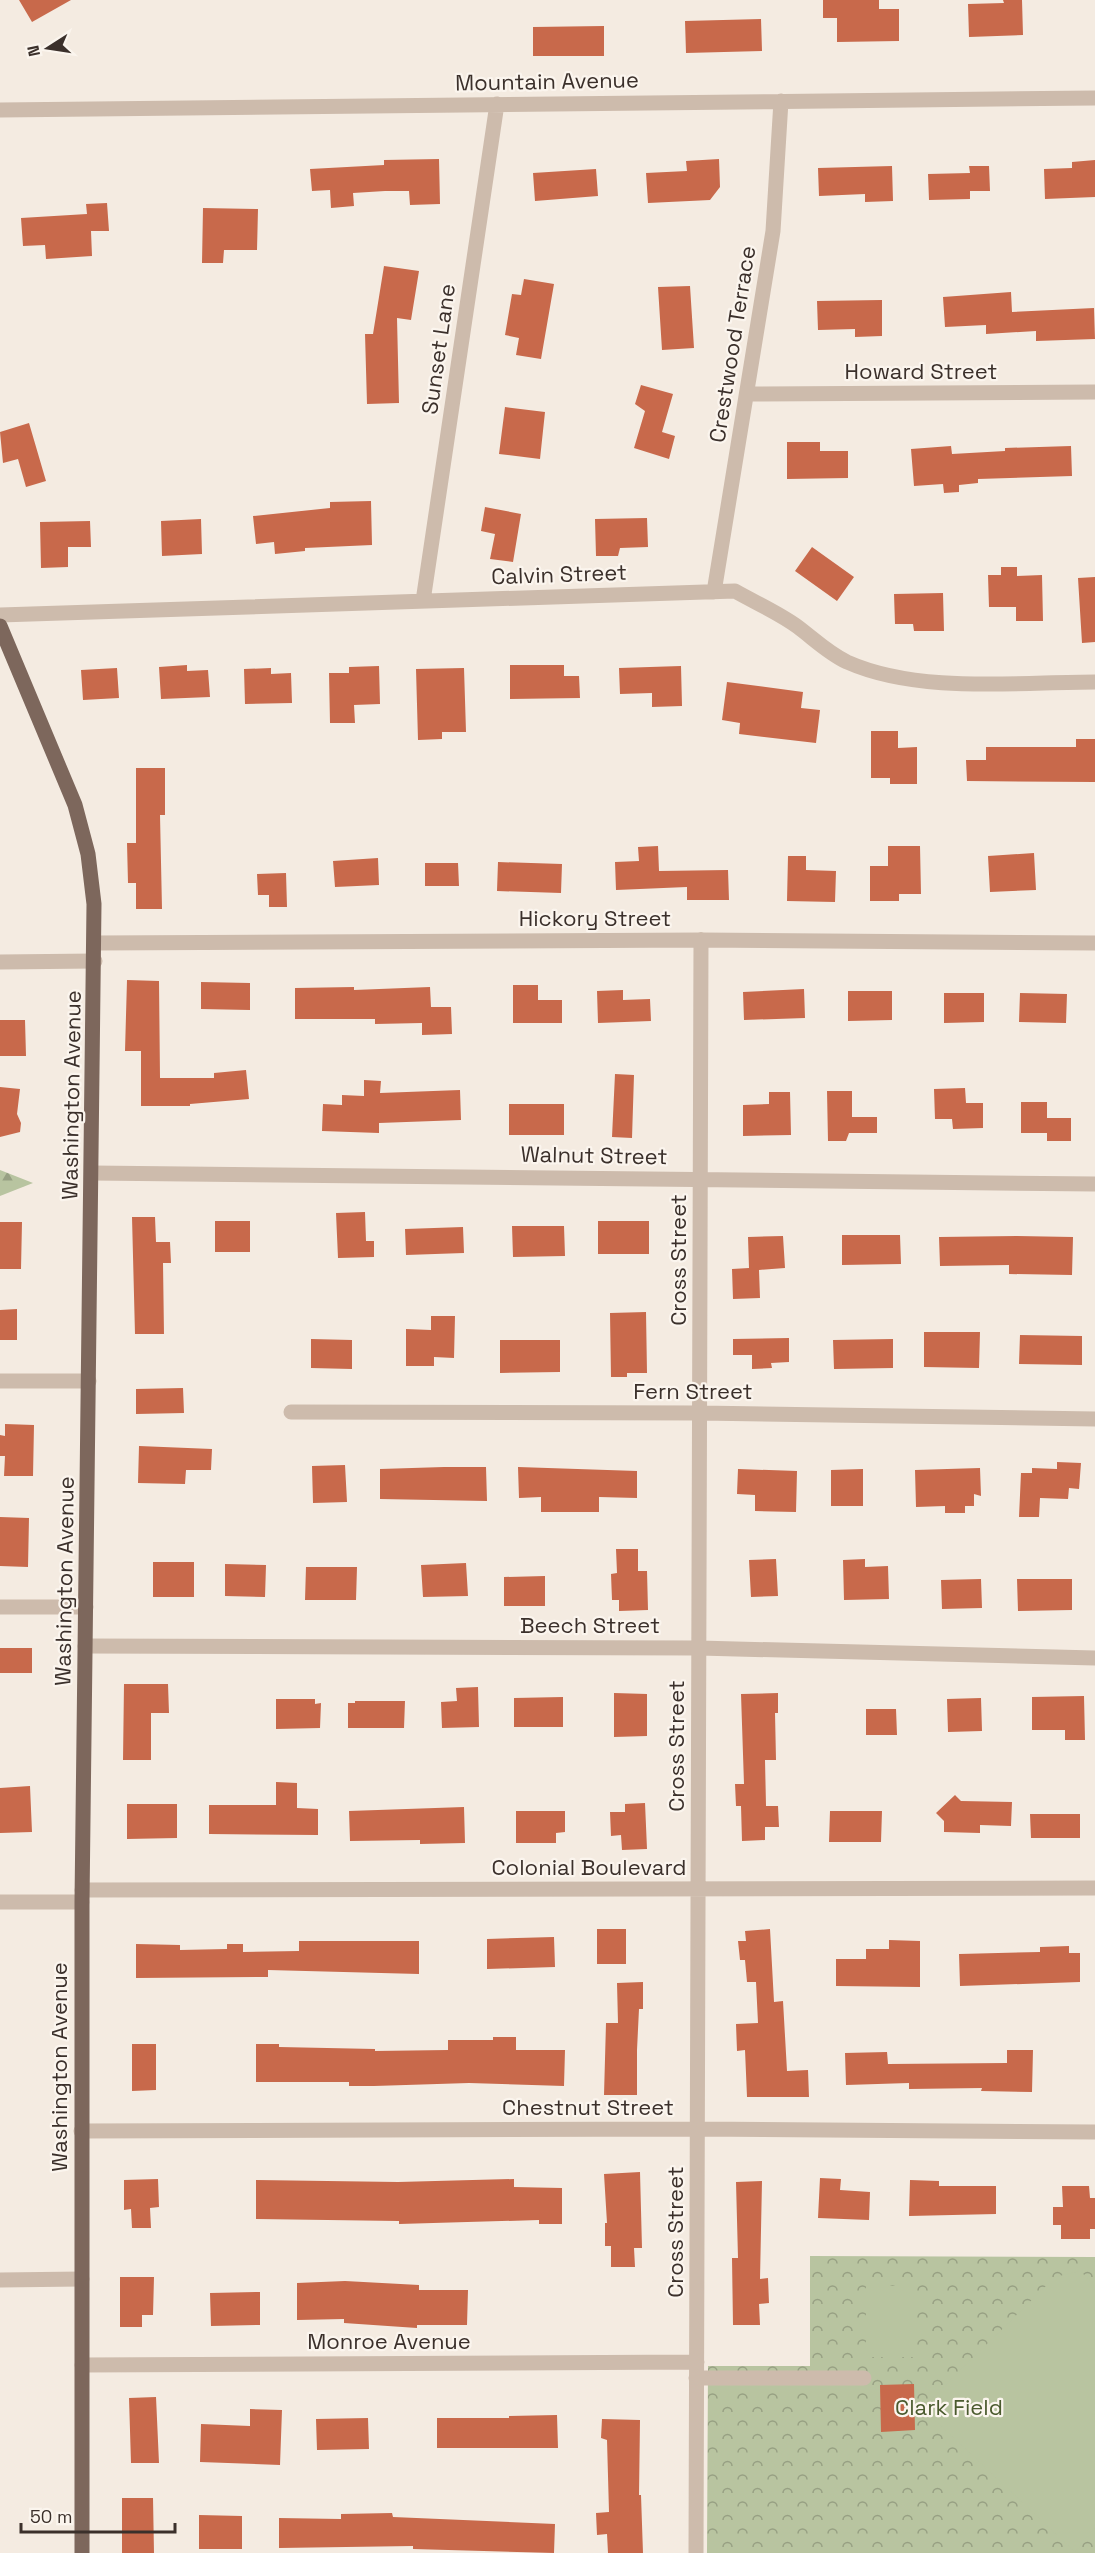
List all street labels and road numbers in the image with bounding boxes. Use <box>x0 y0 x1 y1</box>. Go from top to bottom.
street label: Mountain Avenue <box>455 65 639 97</box>
street label: Crestwood Terrace <box>703 244 761 444</box>
street label: Sunset Lane <box>415 282 461 416</box>
street label: Howard Street <box>845 357 997 385</box>
street label: Calvin Street <box>491 558 627 590</box>
street label: Hickory Street <box>519 904 671 932</box>
street label: Washington Avenue <box>55 990 87 1200</box>
street label: Walnut Street <box>520 1140 668 1170</box>
street label: Cross Street <box>664 1194 692 1326</box>
street label: Fern Street <box>633 1377 753 1405</box>
street label: Washington Avenue <box>48 1476 80 1686</box>
street label: Beech Street <box>520 1611 660 1639</box>
street label: Cross Street <box>662 1680 690 1812</box>
street label: Colonial Boulevard <box>491 1853 687 1881</box>
street label: Washington Avenue <box>45 1962 73 2172</box>
street label: Chestnut Street <box>502 2093 674 2121</box>
street label: Cross Street <box>661 2166 689 2298</box>
street label: Monroe Avenue <box>307 2327 471 2355</box>

